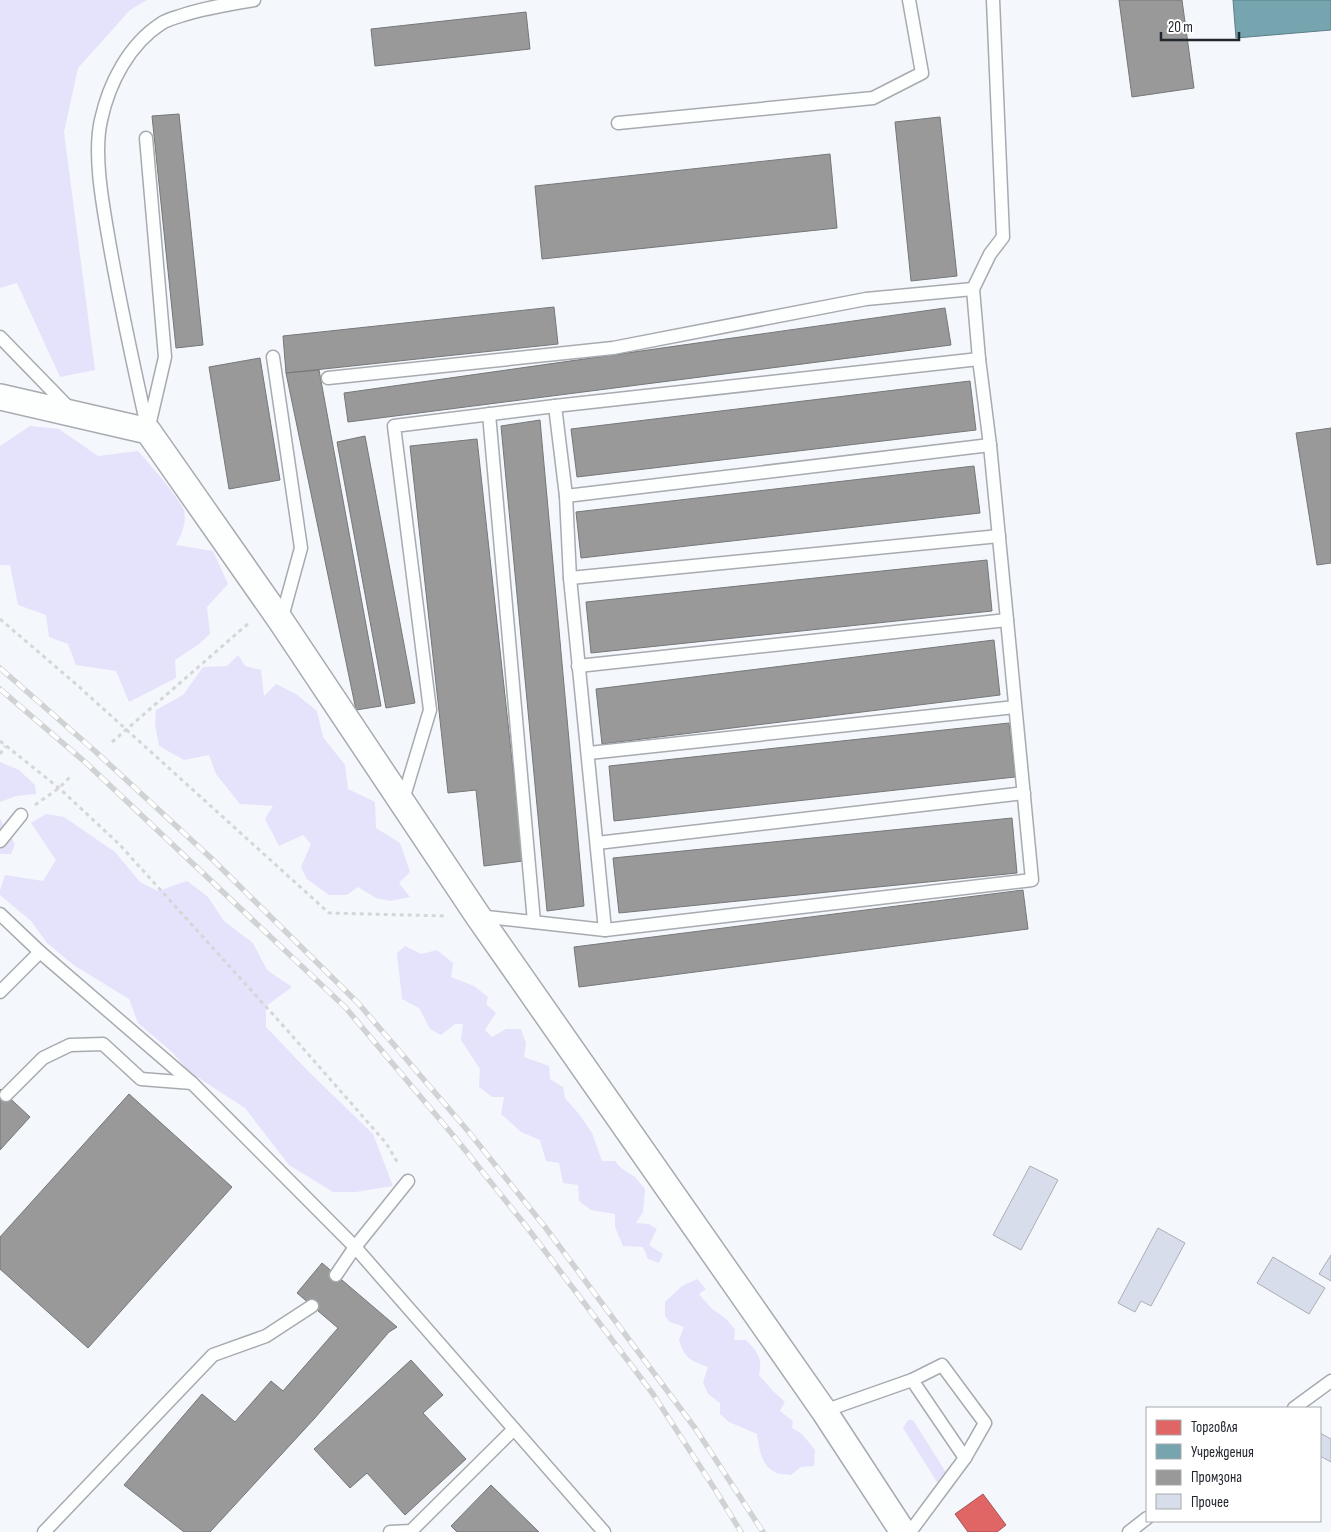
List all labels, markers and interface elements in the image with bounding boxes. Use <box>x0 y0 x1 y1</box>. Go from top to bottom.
scale bar <box>1161 10 1238 42</box>
text: 20 m <box>1168 18 1193 37</box>
legend <box>1146 1407 1321 1522</box>
text: Торговля <box>1191 1418 1238 1437</box>
text: Учреждения <box>1191 1443 1254 1462</box>
text: Промзона <box>1191 1468 1242 1487</box>
text: Прочее <box>1191 1493 1229 1512</box>

